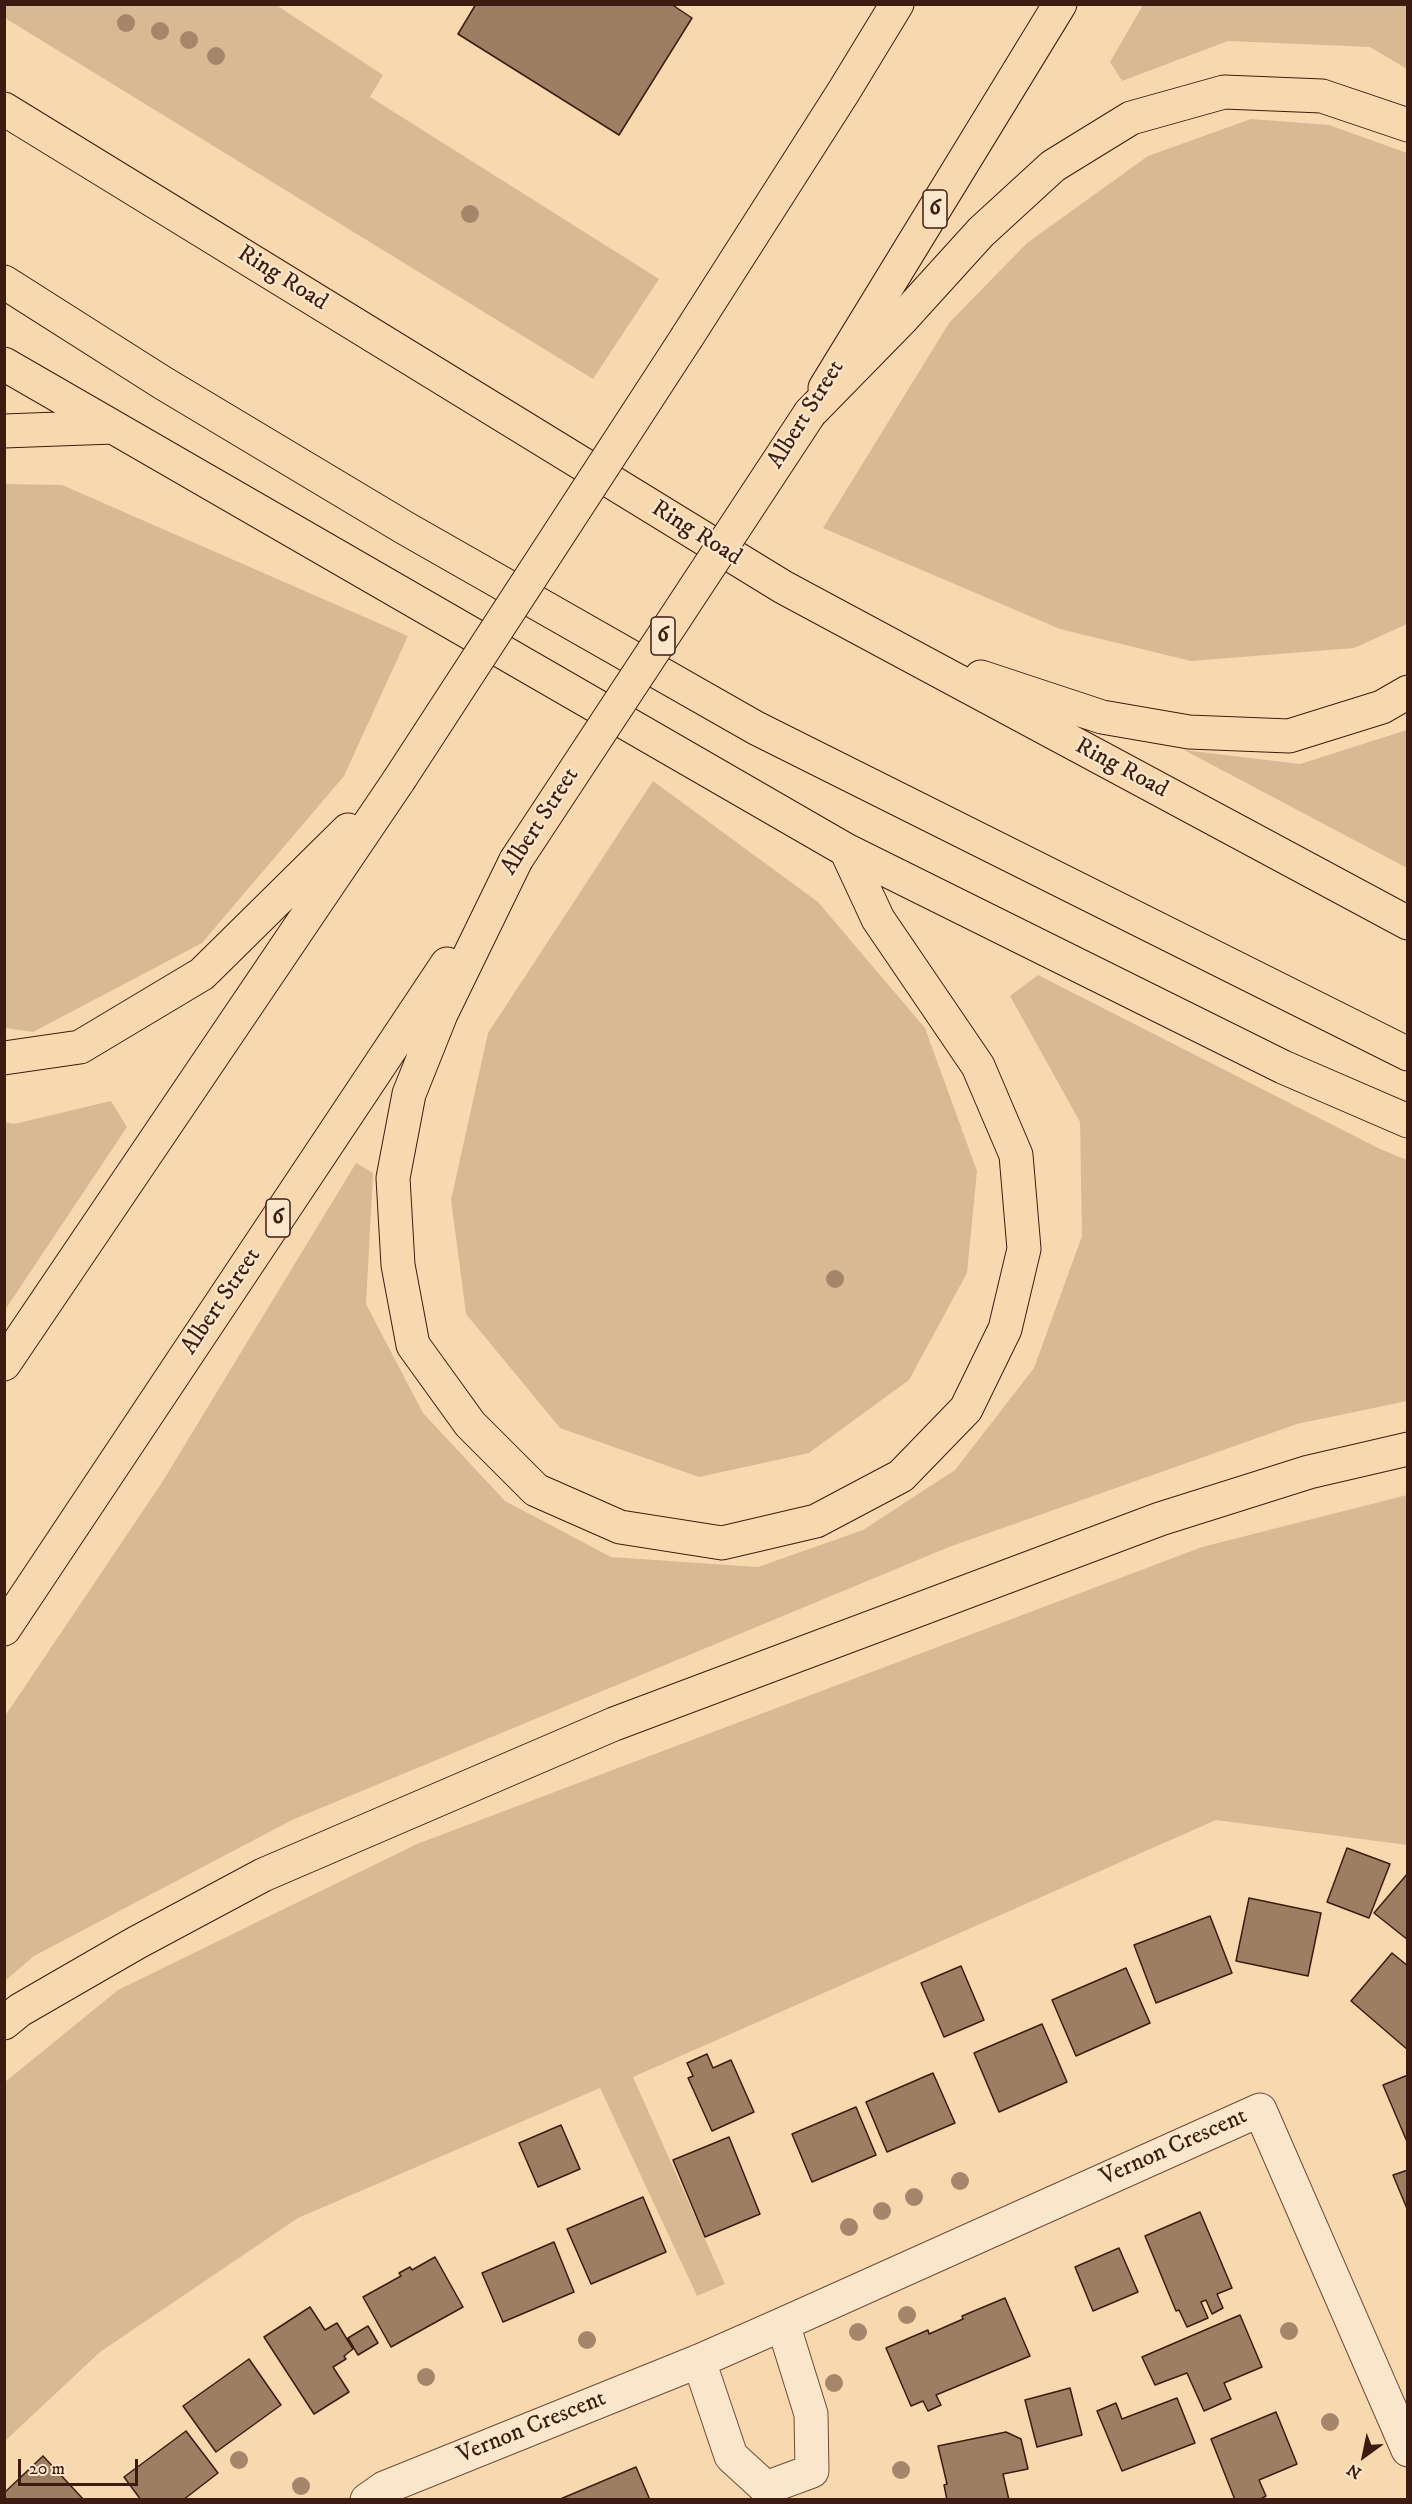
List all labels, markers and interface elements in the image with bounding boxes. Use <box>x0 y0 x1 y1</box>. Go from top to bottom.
road number: 6 <box>923 190 947 228</box>
street label: Ring Road <box>231 240 333 318</box>
street label: Albert Street <box>762 356 852 474</box>
street label: Ring Road <box>645 495 747 573</box>
road number: 6 <box>651 617 675 655</box>
street label: Ring Road <box>1070 733 1172 805</box>
street label: Albert Street <box>496 763 586 881</box>
road number: 6 <box>266 1199 290 1237</box>
street label: Albert Street <box>176 1243 268 1361</box>
street label: Vernon Crescent <box>1096 2103 1252 2193</box>
street label: Vernon Crescent <box>454 2385 610 2471</box>
north arrow <box>1334 2426 1394 2486</box>
scale bar <box>21 2447 141 2485</box>
text: 20 m <box>29 2458 65 2480</box>
text: N <box>1343 2459 1365 2483</box>

